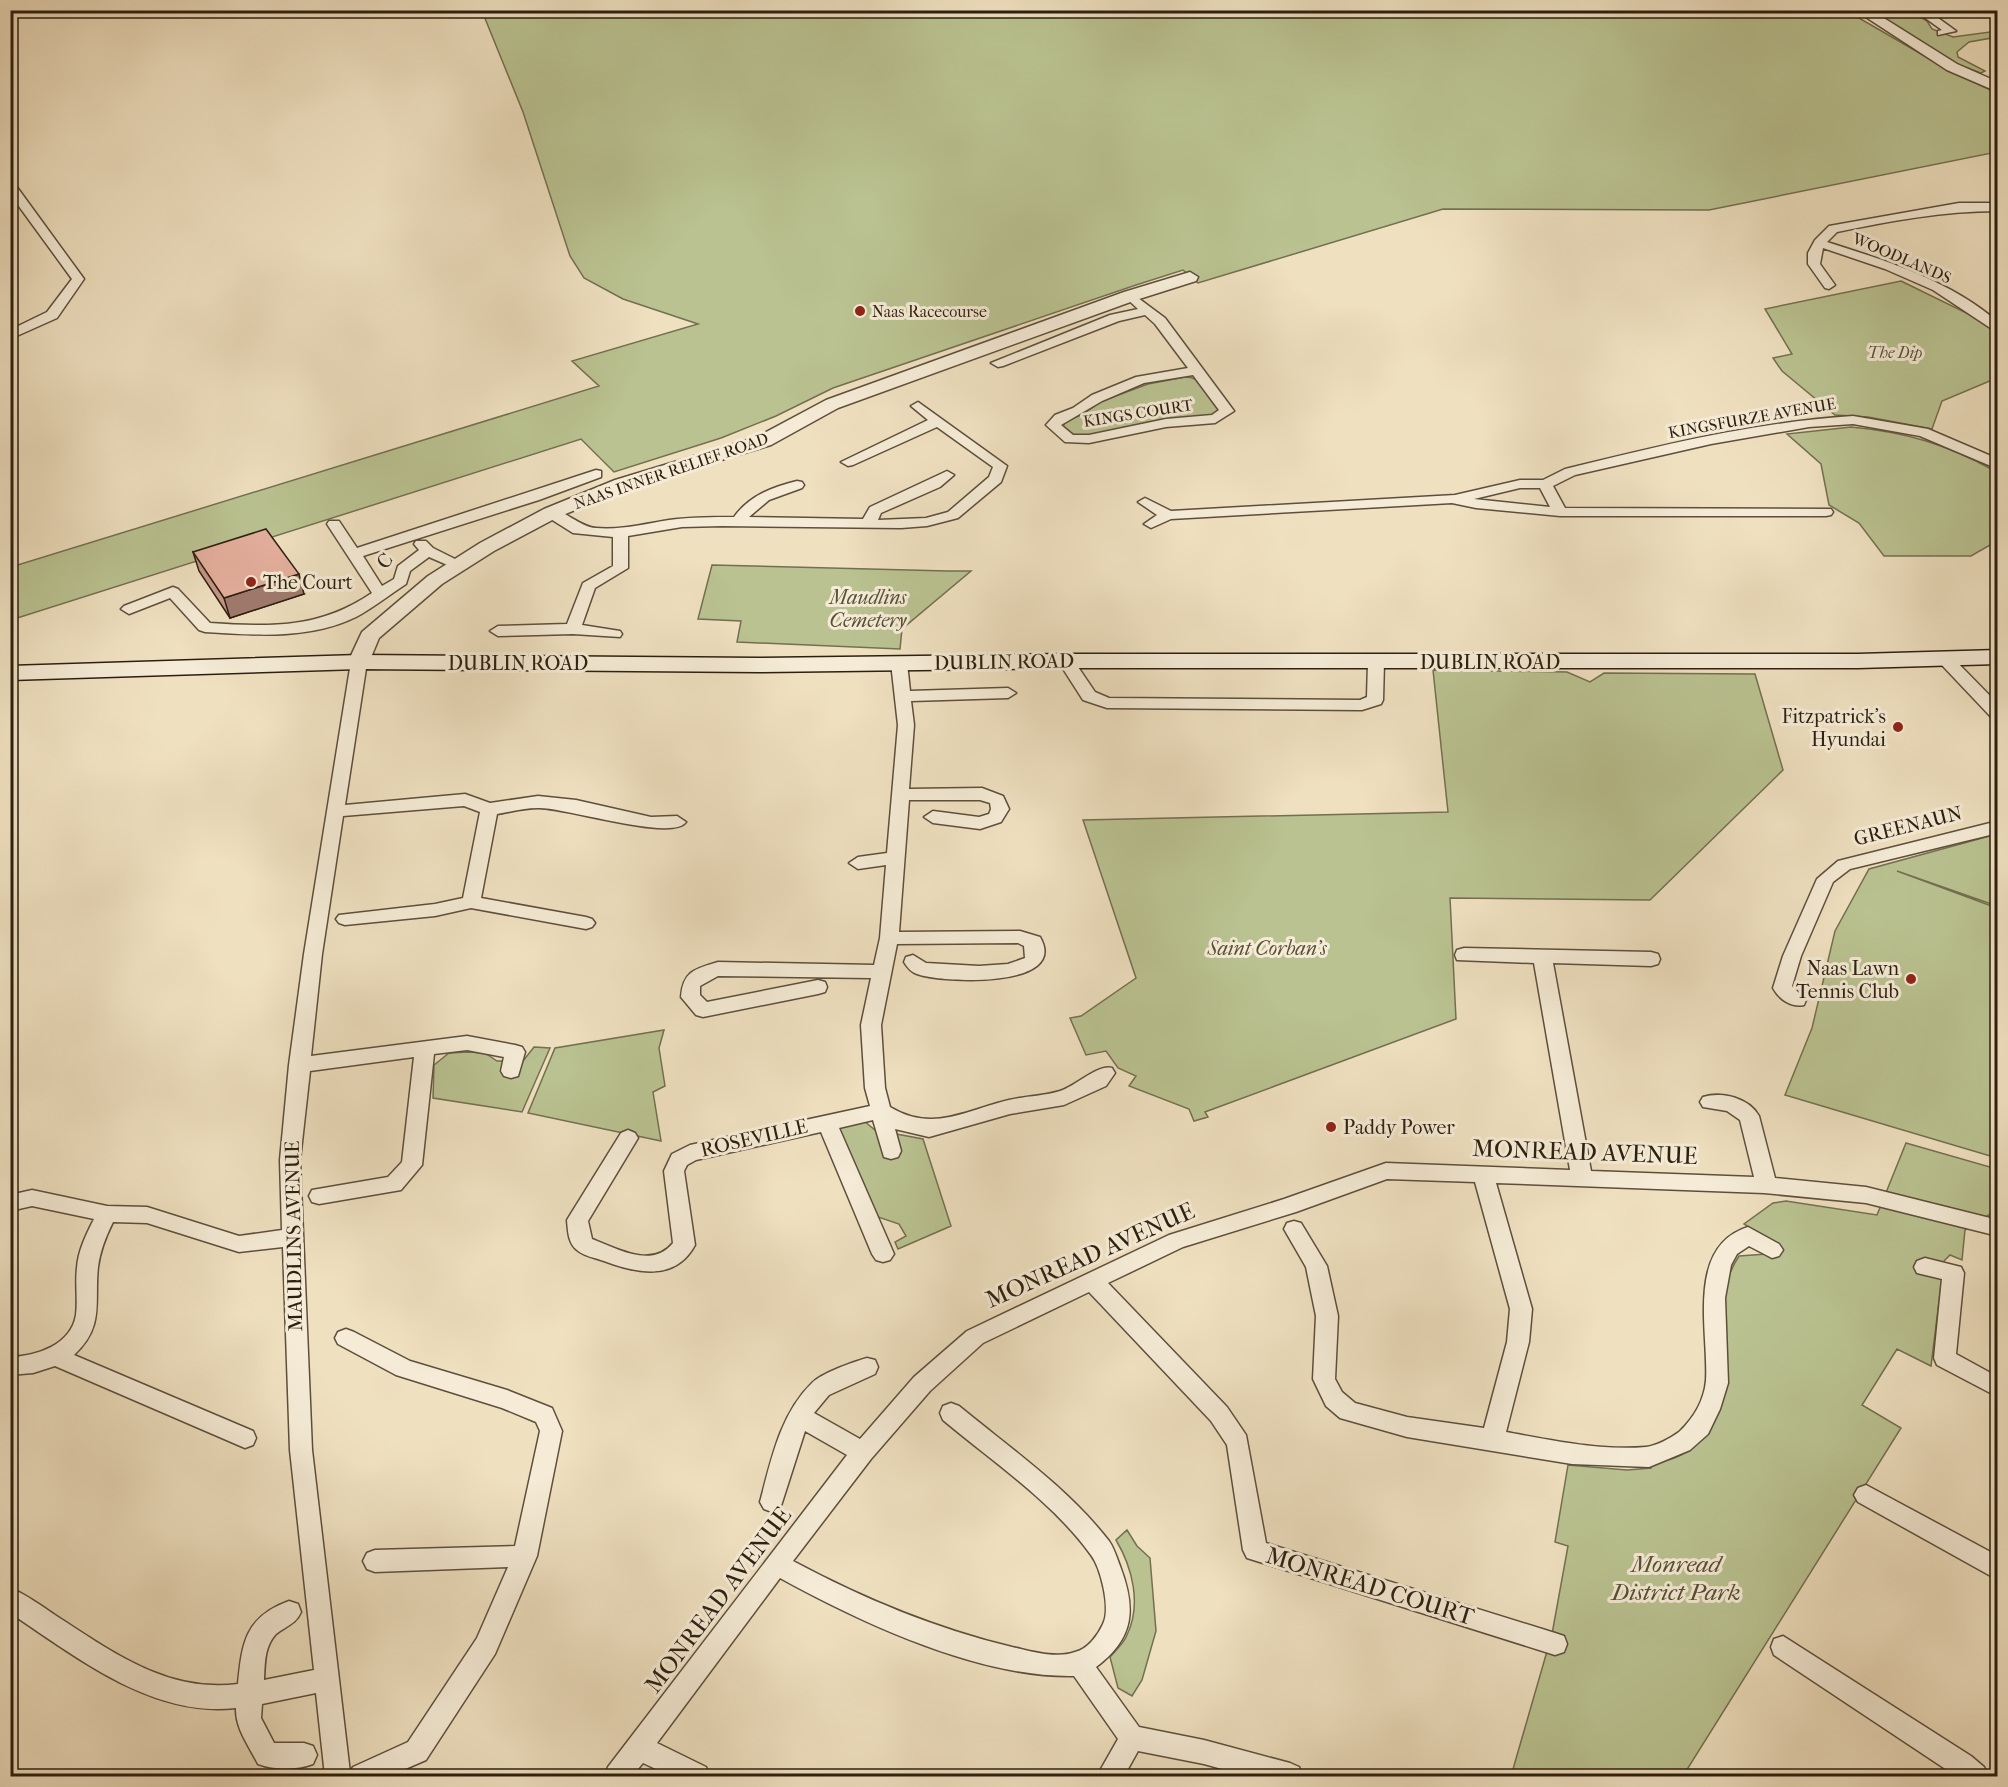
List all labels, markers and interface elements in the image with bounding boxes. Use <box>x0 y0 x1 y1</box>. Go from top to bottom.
street label: WOODLANDS <box>1849 228 1954 287</box>
place label: Naas Racecourse <box>872 302 987 321</box>
marker: Naas Racecourse <box>853 304 867 318</box>
park label: The Dip <box>1868 343 1922 362</box>
street label: KINGSFURZE AVENUE <box>1667 394 1838 442</box>
street label: KINGS COURT <box>1082 395 1194 431</box>
street label: NAAS INNER RELIEF ROAD <box>571 429 771 513</box>
street label: C <box>372 549 398 573</box>
place label: The Court <box>263 571 353 594</box>
marker: The Court <box>244 575 258 589</box>
park label: Maudlins Cemetery <box>828 586 907 632</box>
street label: DUBLIN ROAD <box>934 649 1074 675</box>
street label: DUBLIN ROAD <box>1420 651 1560 674</box>
street label: DUBLIN ROAD <box>448 652 588 675</box>
place label: Fitzpatrick's Hyundai <box>1781 705 1886 751</box>
marker: Fitzpatrick's Hyundai <box>1891 720 1905 734</box>
street label: GREENAUN <box>1851 801 1965 851</box>
park label: Saint Corban's <box>1206 937 1327 960</box>
place label: Naas Lawn Tennis Club <box>1796 957 1899 1003</box>
marker: Naas Lawn Tennis Club <box>1904 972 1918 986</box>
street label: ROSEVILLE <box>698 1114 810 1162</box>
place label: Paddy Power <box>1343 1116 1455 1139</box>
marker: Paddy Power <box>1324 1120 1338 1134</box>
street label: MONREAD AVENUE <box>1472 1134 1698 1170</box>
street label: MAUDLINS AVENUE <box>281 1140 307 1332</box>
street label: MONREAD AVENUE <box>981 1196 1199 1314</box>
street label: MONREAD AVENUE <box>639 1502 797 1698</box>
street label: MONREAD COURT <box>1263 1541 1478 1631</box>
park label: Monread District Park <box>1609 1550 1741 1606</box>

